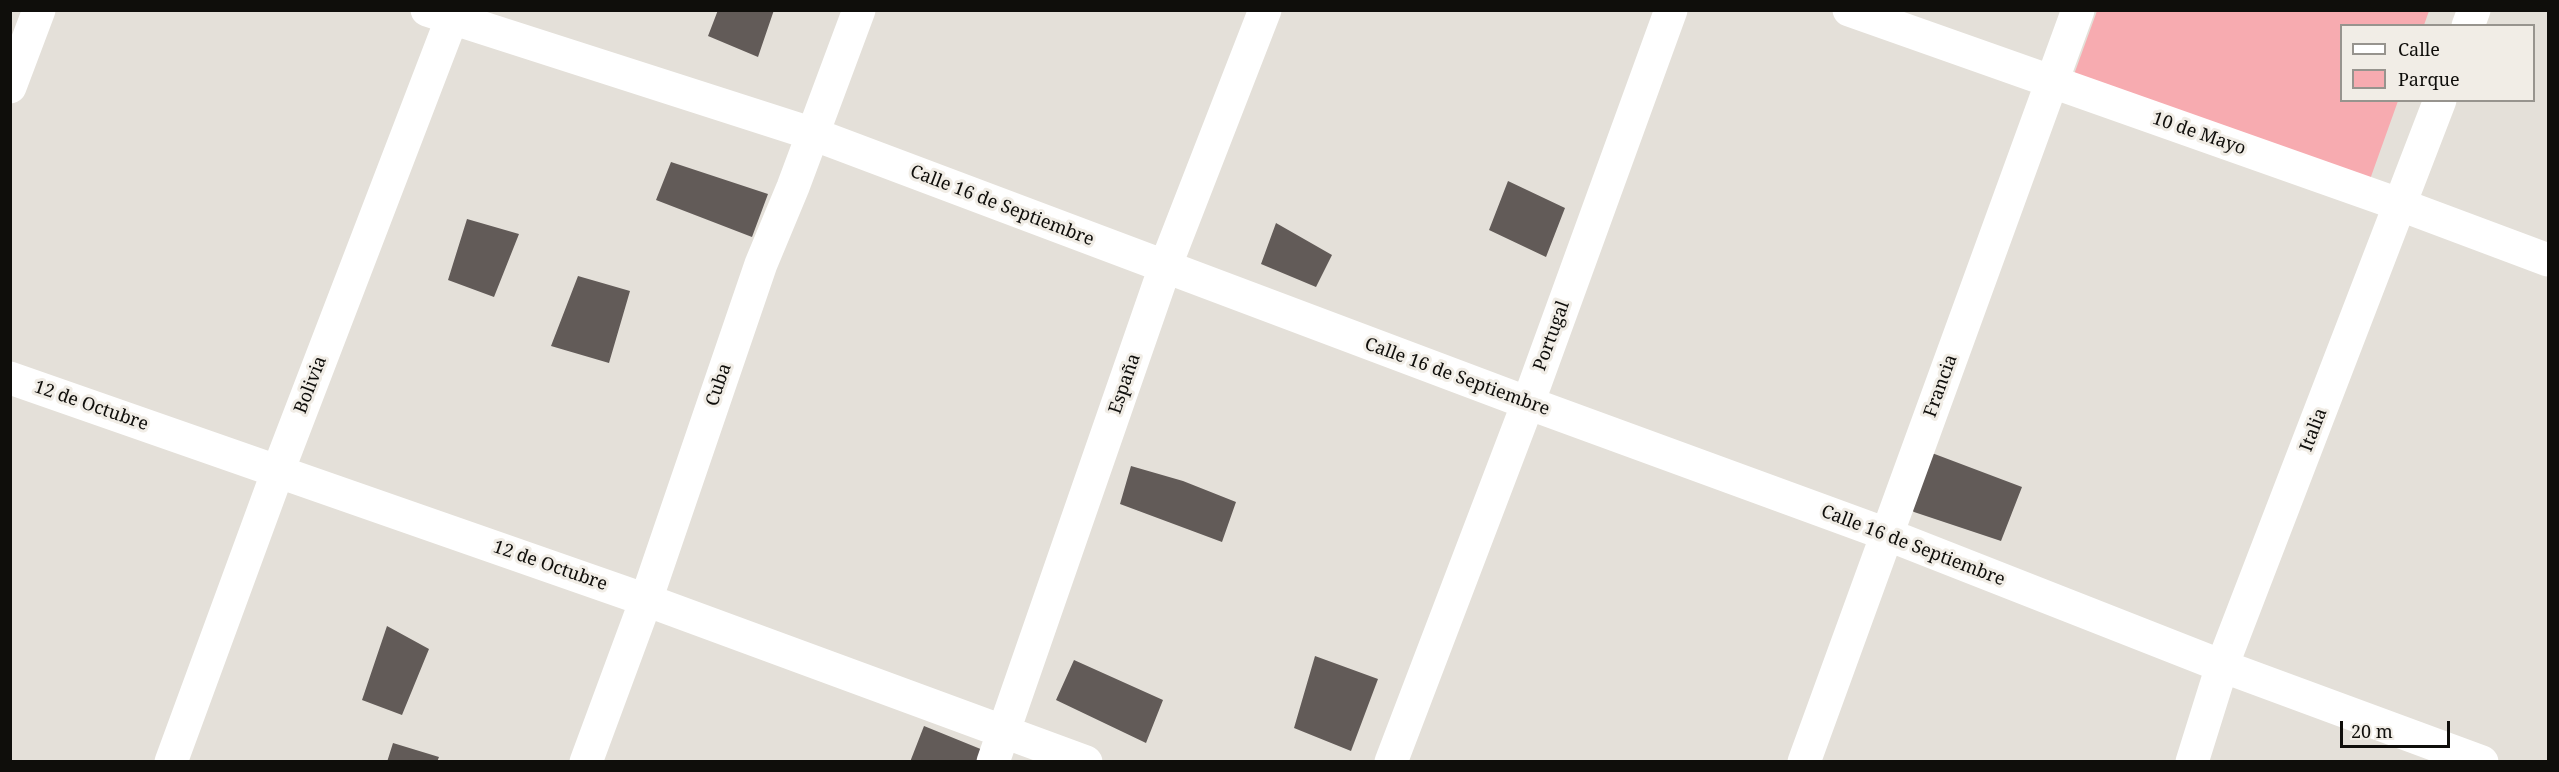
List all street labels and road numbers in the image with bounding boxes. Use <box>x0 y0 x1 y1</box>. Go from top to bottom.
street label: 10 de Mayo <box>2149 108 2249 160</box>
street label: Calle 16 de Septiembre <box>907 161 1097 251</box>
street label: Portugal <box>1529 298 1575 374</box>
street label: Calle 16 de Septiembre <box>1362 333 1552 421</box>
street label: España <box>1105 351 1145 417</box>
street label: Francia <box>1920 352 1962 420</box>
street label: Bolivia <box>290 353 332 417</box>
street label: Cuba <box>702 361 736 409</box>
street label: 12 de Octubre <box>31 376 151 436</box>
street label: Italia <box>2296 405 2332 455</box>
street label: Calle 16 de Septiembre <box>1818 501 2008 591</box>
street label: 12 de Octubre <box>490 536 610 596</box>

